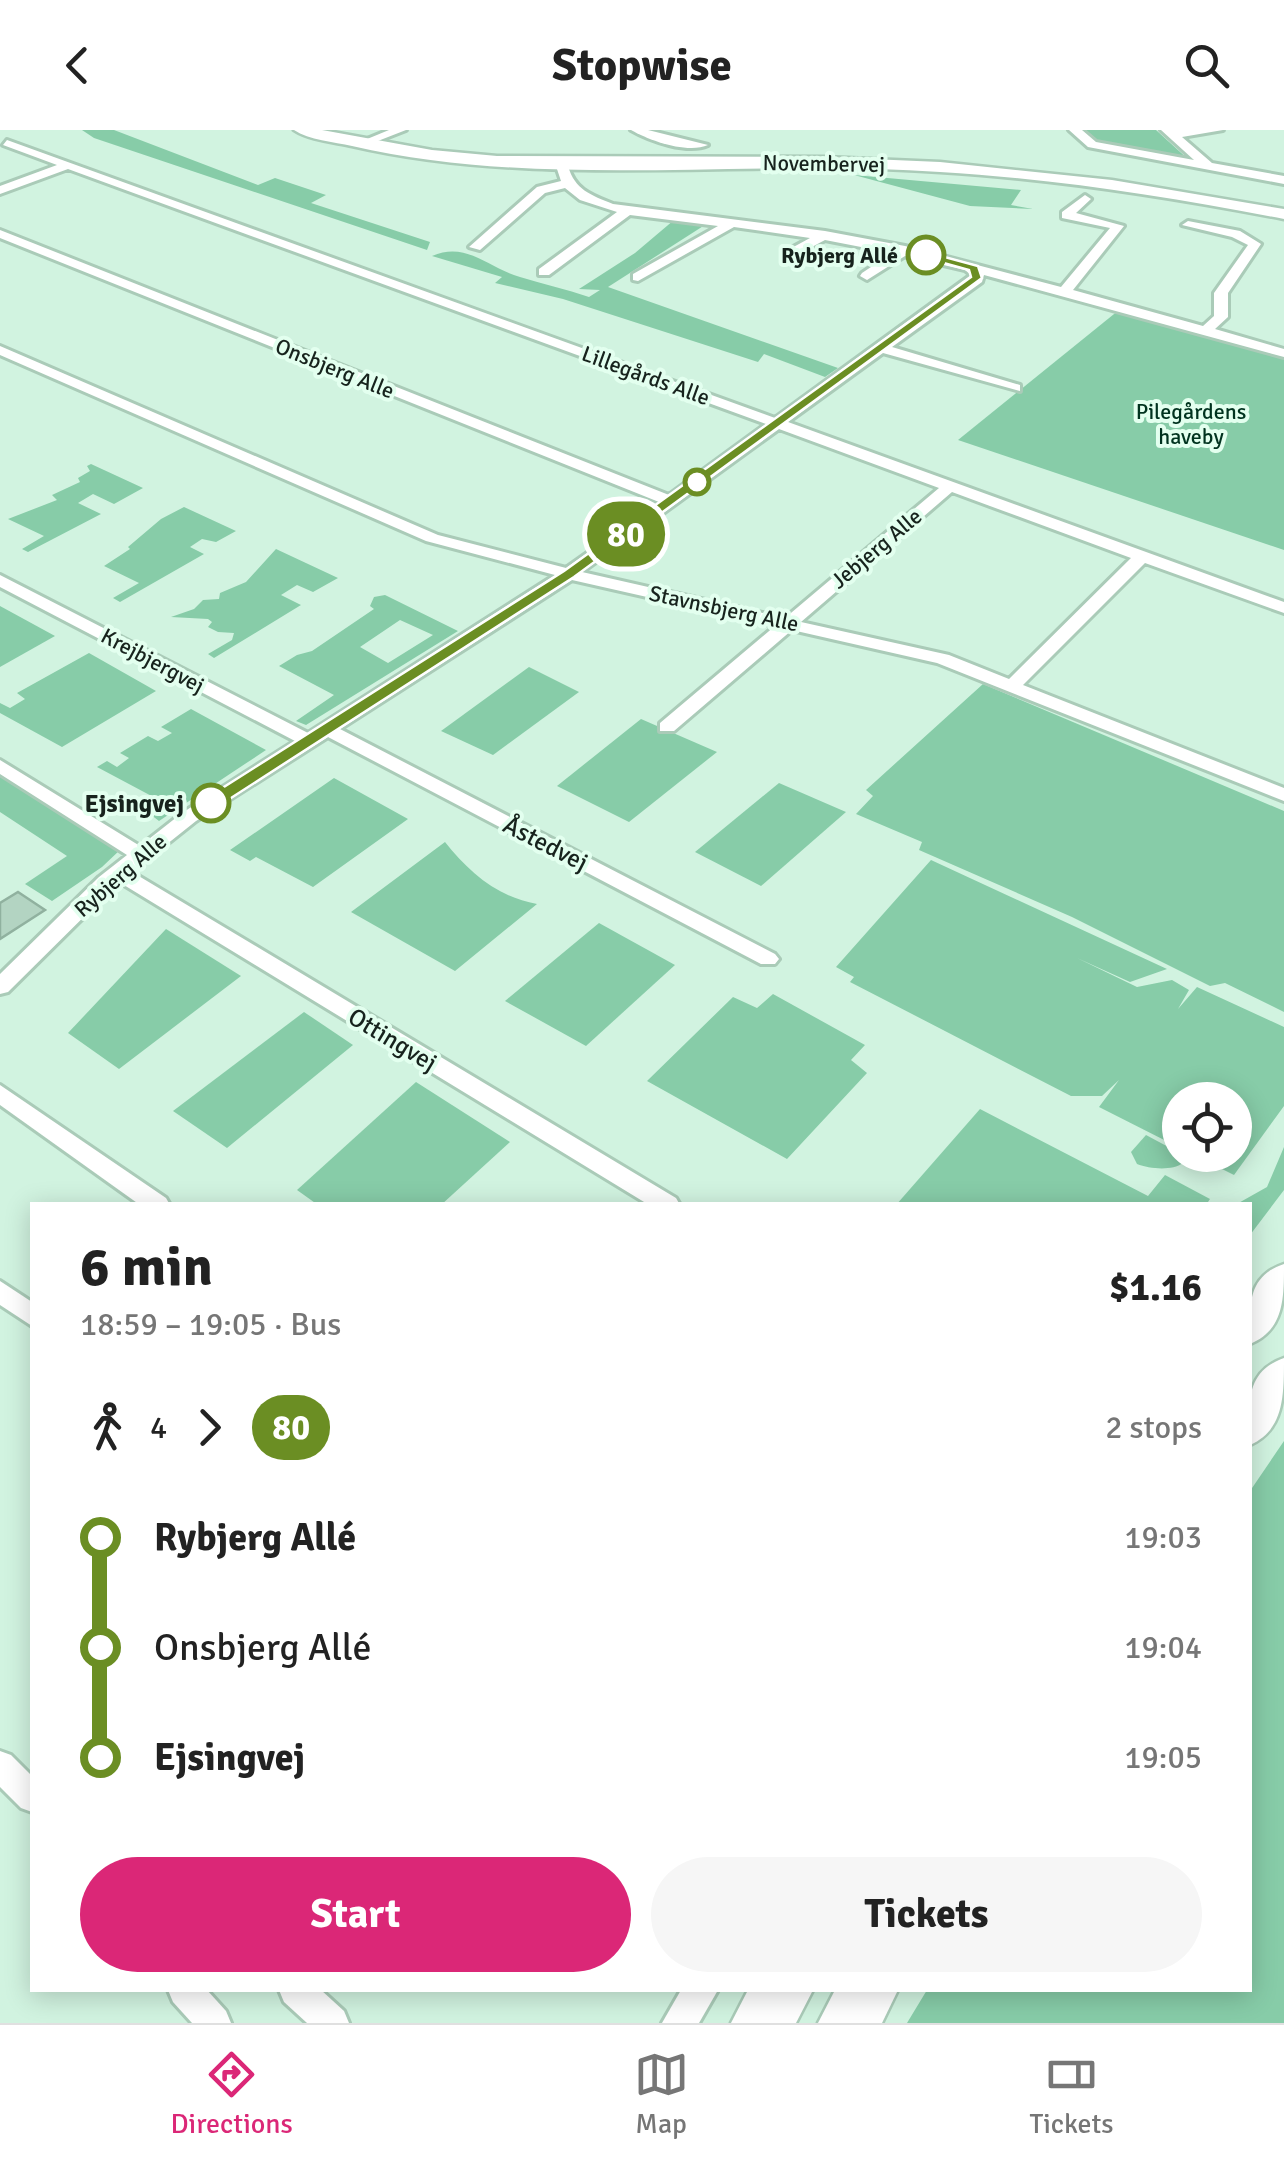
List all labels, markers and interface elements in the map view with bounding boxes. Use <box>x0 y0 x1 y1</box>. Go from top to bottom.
icon: back <box>50 38 105 93</box>
text: Stopwise <box>552 38 732 93</box>
icon: search <box>1179 38 1234 93</box>
street label: Novembervej <box>762 149 886 178</box>
marker: Rybjerg Allé <box>907 236 945 274</box>
place label: Rybjerg Allé <box>781 242 898 269</box>
street label: Onsbjerg Alle <box>271 332 398 405</box>
street label: Lillegårds Alle <box>578 340 713 411</box>
park label: Pilegårdens haveby <box>1136 398 1246 450</box>
unlabelled marker <box>684 469 710 495</box>
line badge: 80 <box>581 502 671 566</box>
street label: Jebjerg Alle <box>825 502 927 594</box>
text: 80 <box>607 513 645 556</box>
street label: Stavnsbjerg Alle <box>647 579 801 638</box>
street label: Krejbjergvej <box>97 622 209 699</box>
marker: Ejsingvej <box>192 784 230 822</box>
place label: Ejsingvej <box>85 788 184 819</box>
street label: Åstedvej <box>498 809 593 878</box>
street label: Rybjerg Alle <box>69 828 172 923</box>
street label: Ottingvej <box>343 1001 443 1078</box>
map controls <box>1162 1082 1252 1172</box>
button: locate <box>1162 1082 1252 1172</box>
text: 6 min <box>80 1233 213 1301</box>
text: $1.16 <box>1109 1264 1202 1311</box>
text: 18:59 – 19:05 · Bus <box>80 1305 341 1344</box>
icon: walk <box>80 1400 135 1455</box>
icon: forward <box>182 1400 237 1455</box>
text: 80 <box>272 1406 310 1449</box>
text: 4 <box>150 1408 167 1447</box>
text: 2 stops <box>1105 1408 1202 1447</box>
text: Rybjerg Allé <box>154 1514 356 1561</box>
text: 19:03 <box>1124 1518 1202 1557</box>
text: Onsbjerg Allé <box>154 1624 371 1671</box>
text: 19:04 <box>1124 1628 1202 1667</box>
text: Ejsingvej <box>154 1734 305 1781</box>
text: 19:05 <box>1124 1738 1202 1777</box>
button: Start <box>80 1857 631 1972</box>
button: Tickets <box>651 1857 1202 1972</box>
tab: Directions <box>170 2047 293 2141</box>
tab: Map <box>634 2047 689 2141</box>
tab: Tickets <box>1029 2047 1114 2141</box>

